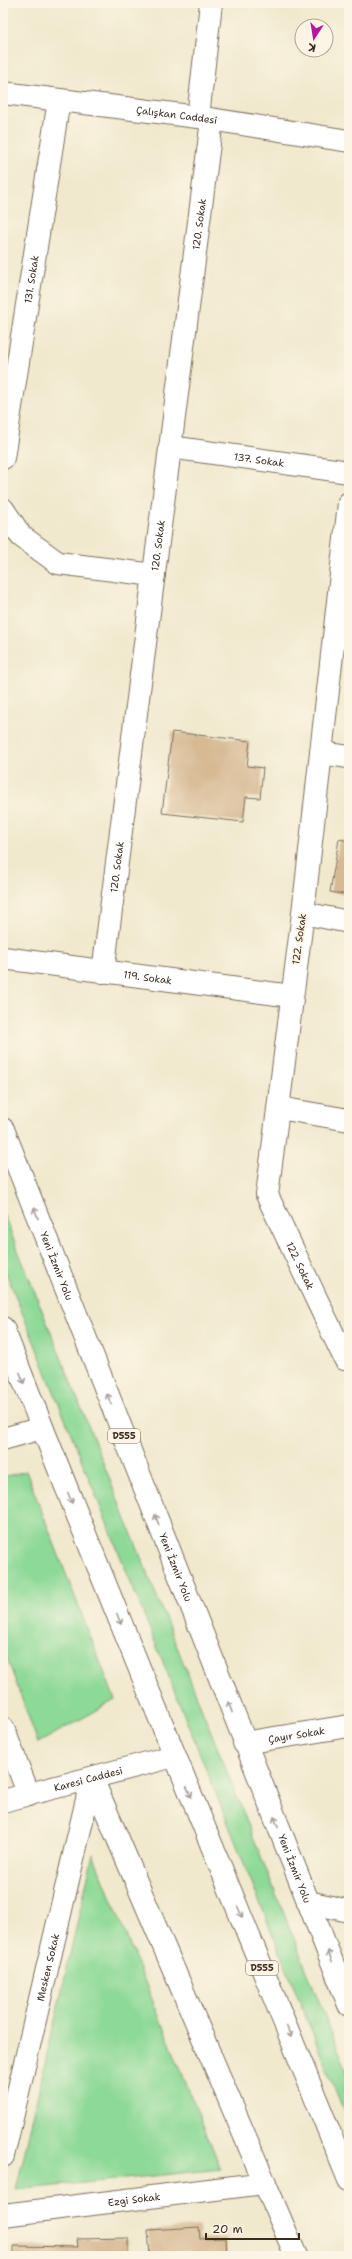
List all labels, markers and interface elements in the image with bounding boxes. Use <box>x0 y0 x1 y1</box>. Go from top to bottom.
north arrow <box>294 18 334 58</box>
text: K <box>306 39 317 55</box>
street label: Çalışkan Caddesi <box>135 103 218 126</box>
street label: 120. Sokak <box>189 197 208 250</box>
street label: 131. Sokak <box>21 254 41 304</box>
street label: 137. Sokak <box>233 450 285 469</box>
street label: 120. Sokak <box>148 519 167 572</box>
street label: 120. Sokak <box>107 840 126 893</box>
street label: 122. Sokak <box>289 912 309 965</box>
street label: 119. Sokak <box>123 967 173 987</box>
one-way arrow <box>32 1208 40 1220</box>
street label: Yeni İzmir Yolu <box>38 1229 77 1302</box>
street label: 122. Sokak <box>284 1239 318 1292</box>
one-way arrow <box>19 1371 27 1383</box>
one-way arrow <box>105 1394 113 1406</box>
road number: D555 <box>108 1429 140 1443</box>
one-way arrow <box>67 1492 75 1504</box>
one-way arrow <box>152 1515 160 1527</box>
street label: Yeni İzmir Yolu <box>157 1531 196 1604</box>
one-way arrow <box>115 1613 123 1625</box>
one-way arrow <box>225 1701 233 1713</box>
street label: Çayır Sokak <box>267 1723 326 1746</box>
street label: Karesi Caddesi <box>52 1763 124 1794</box>
one-way arrow <box>186 1786 193 1798</box>
one-way arrow <box>272 1817 280 1829</box>
street label: Yeni İzmir Yolu <box>276 1832 315 1905</box>
one-way arrow <box>236 1906 244 1918</box>
street label: Mesken Sokak <box>33 1932 62 2002</box>
one-way arrow <box>325 1950 333 1962</box>
road number: D555 <box>246 1961 278 1975</box>
one-way arrow <box>285 2026 293 2038</box>
street label: Ezgi Sokak <box>107 2189 161 2209</box>
scale bar <box>206 2215 299 2241</box>
text: 20 m <box>212 2221 243 2237</box>

